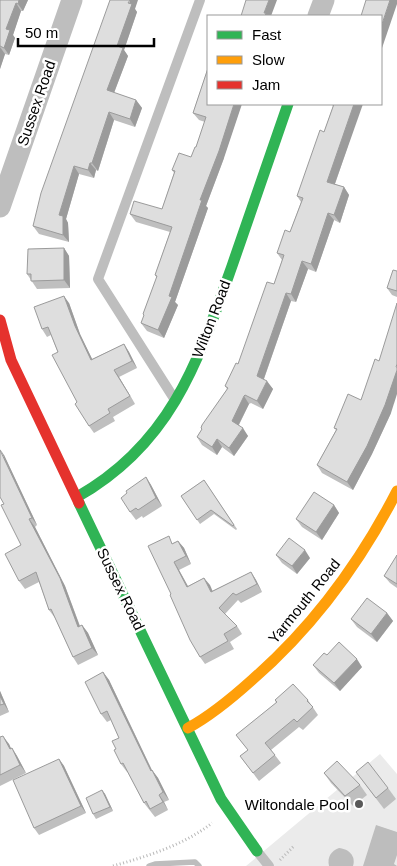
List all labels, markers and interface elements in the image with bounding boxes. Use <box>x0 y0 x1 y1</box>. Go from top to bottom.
scale bar <box>18 15 154 47</box>
legend <box>207 15 382 105</box>
text: 50 m <box>25 24 58 41</box>
text: Fast <box>252 26 282 43</box>
text: Slow <box>252 51 285 68</box>
street label: Sussex Road <box>13 58 59 148</box>
text: Jam <box>252 76 280 93</box>
street label: Wilton Road <box>188 278 234 360</box>
street label: Sussex Road <box>94 545 148 633</box>
street label: Yarmouth Road <box>265 555 343 647</box>
place label: Wiltondale Pool <box>245 796 349 813</box>
marker: Wiltondale Pool <box>353 798 365 810</box>

